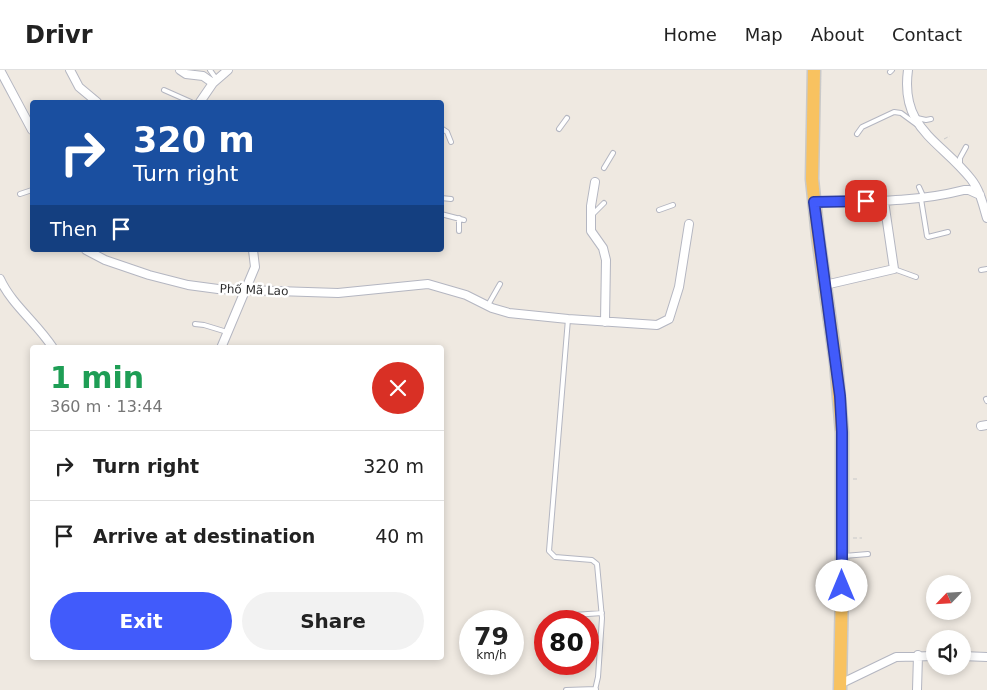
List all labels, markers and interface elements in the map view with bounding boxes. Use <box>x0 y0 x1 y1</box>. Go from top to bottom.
text: Drivr <box>25 21 92 49</box>
text: Home <box>664 24 717 45</box>
text: Map <box>745 24 783 45</box>
text: About <box>811 24 864 45</box>
text: Contact <box>892 24 962 45</box>
icon: right <box>50 120 115 185</box>
text: 320 m <box>133 120 255 160</box>
text: Turn right <box>133 161 238 186</box>
pin <box>845 180 887 222</box>
icon: arrive <box>852 187 880 215</box>
icon: arrive <box>107 215 135 243</box>
text: Then <box>50 218 97 240</box>
street label: Phố Mã Lao <box>219 282 289 298</box>
text: 1 min <box>50 360 144 395</box>
button: close <box>372 362 424 414</box>
text: 360 m · 13:44 <box>50 397 163 416</box>
icon: right <box>50 452 78 480</box>
text: Turn right <box>93 455 199 477</box>
text: 320 m <box>363 455 424 477</box>
icon: arrive <box>50 522 78 550</box>
text: Arrive at destination <box>93 525 315 547</box>
text: 40 m <box>375 525 424 547</box>
position arrow <box>815 559 867 611</box>
north arrow <box>926 575 971 620</box>
map controls <box>926 575 971 675</box>
button: Exit <box>50 592 232 650</box>
button: Share <box>242 592 424 650</box>
speed limit sign: 80 <box>534 610 599 675</box>
text: 79 <box>474 622 509 651</box>
button: sound <box>926 630 971 675</box>
text: km/h <box>476 648 507 662</box>

